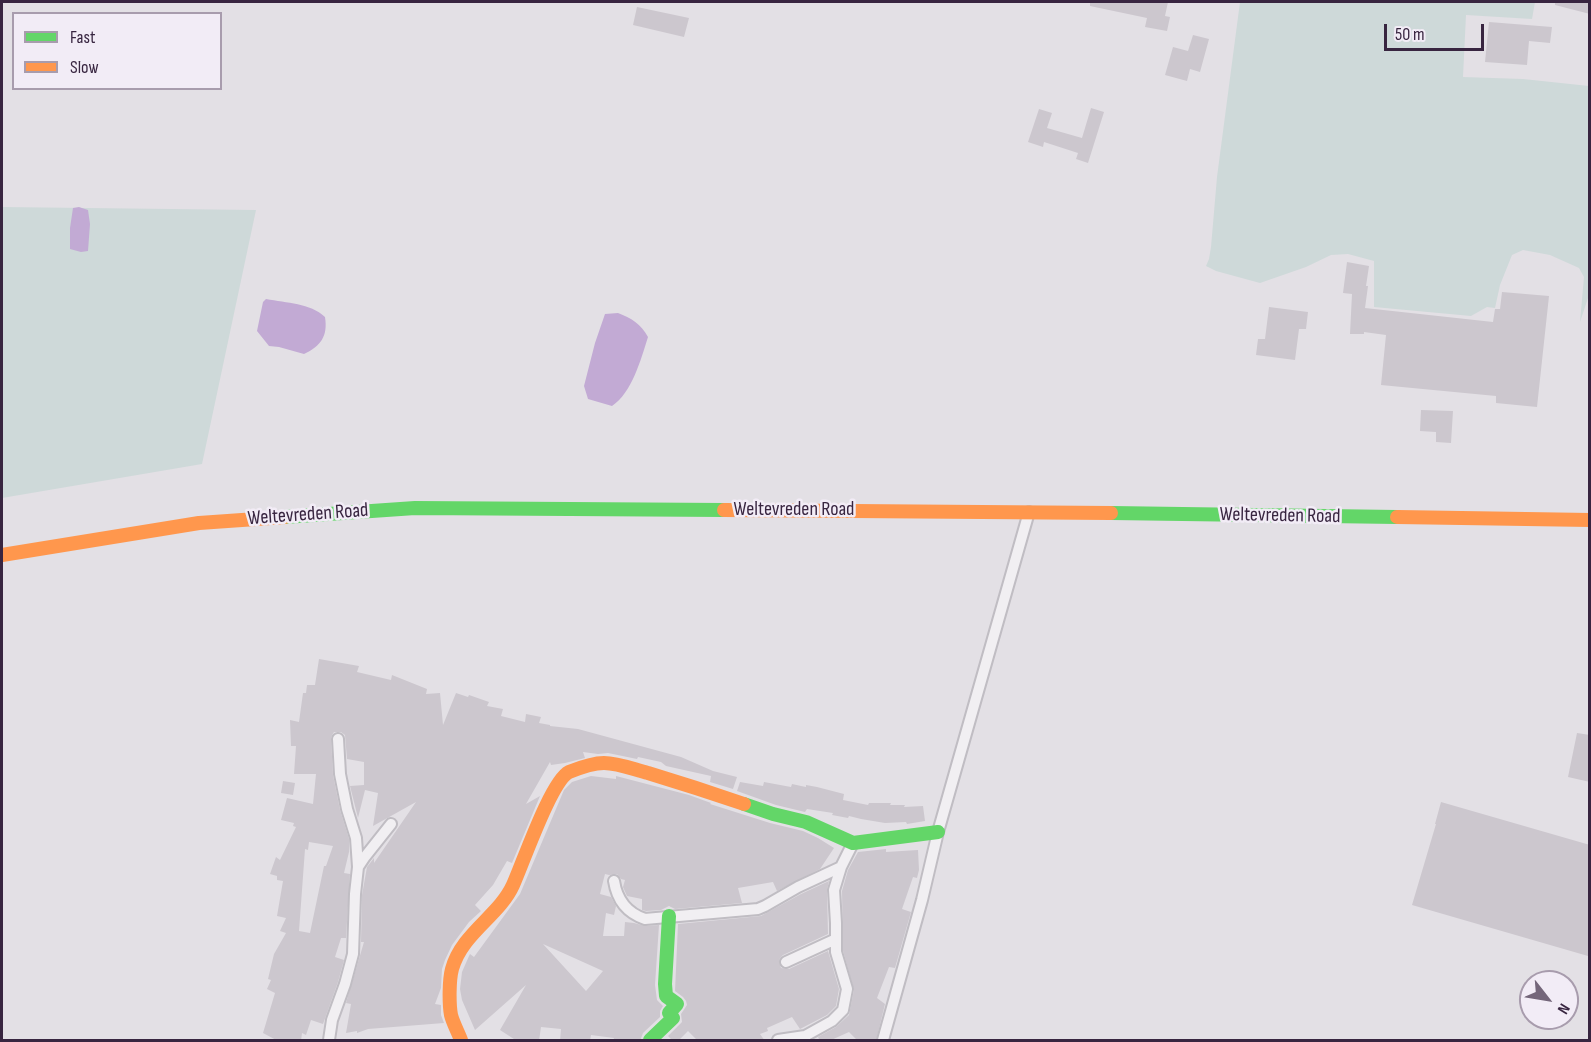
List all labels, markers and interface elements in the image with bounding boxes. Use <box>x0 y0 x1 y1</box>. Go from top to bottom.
legend <box>12 12 222 90</box>
scale bar <box>1387 12 1488 50</box>
text: 50 m <box>1395 24 1425 45</box>
text: Fast <box>70 27 95 48</box>
text: Slow <box>70 57 99 78</box>
street label: Weltevreden Road <box>734 498 854 522</box>
street label: Weltevreden Road <box>247 499 369 531</box>
street label: Weltevreden Road <box>1219 503 1341 529</box>
north arrow <box>1519 970 1579 1030</box>
text: N <box>1553 1000 1573 1017</box>

